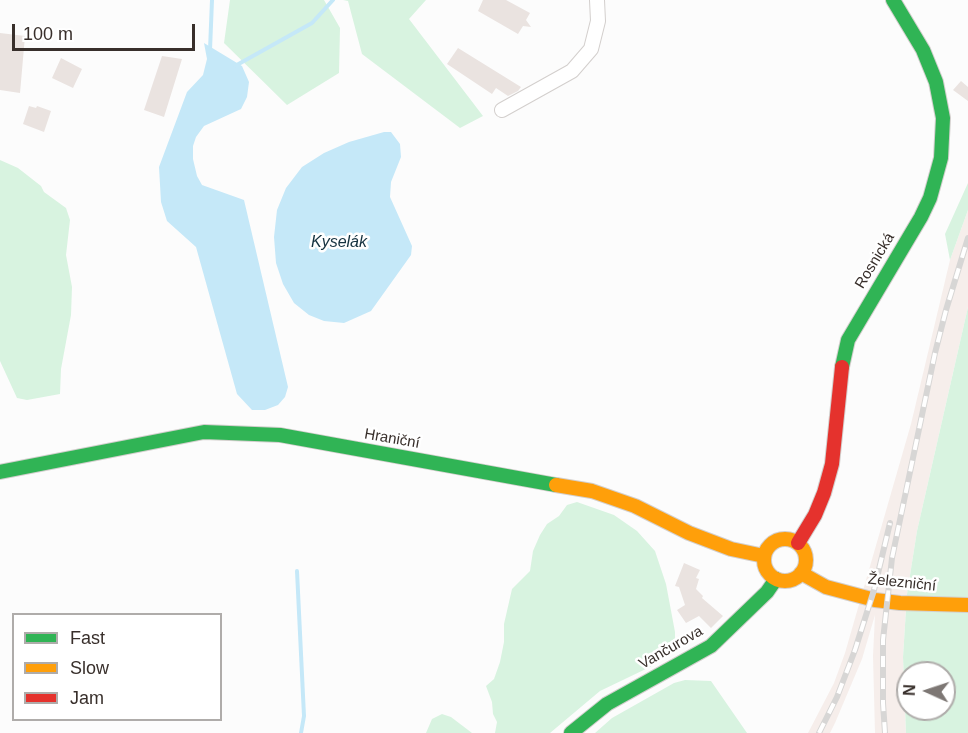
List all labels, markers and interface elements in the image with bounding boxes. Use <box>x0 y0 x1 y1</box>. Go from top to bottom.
scale bar <box>15 12 198 50</box>
text: 100 m <box>23 24 73 44</box>
street label: Rosnická <box>851 230 899 292</box>
water label: Kyselák <box>311 233 367 253</box>
street label: Hraniční <box>363 425 421 453</box>
street label: Železniční <box>867 570 937 596</box>
legend <box>12 613 222 721</box>
street label: Vančurova <box>636 623 706 673</box>
text: Fast <box>70 628 105 648</box>
text: Slow <box>70 658 109 678</box>
north arrow <box>896 661 956 721</box>
text: N <box>901 684 918 696</box>
text: Jam <box>70 688 104 708</box>

